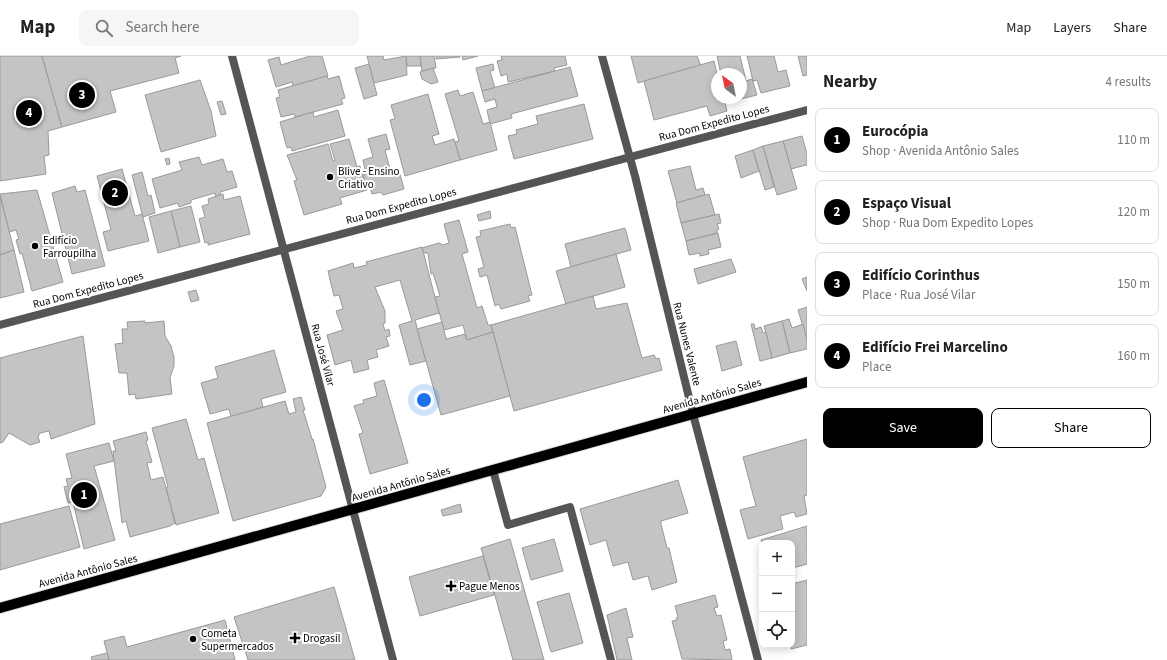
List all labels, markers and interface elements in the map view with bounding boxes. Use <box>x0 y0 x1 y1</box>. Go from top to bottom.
search box <box>79 10 359 46</box>
text: Map <box>20 14 55 41</box>
icon: search <box>93 17 115 39</box>
text: Search here <box>125 17 199 38</box>
text: Map <box>1006 18 1031 38</box>
text: Layers <box>1053 18 1091 38</box>
text: Share <box>1113 18 1147 38</box>
north arrow <box>711 68 747 104</box>
text: Nearby <box>823 70 877 94</box>
text: 4 results <box>1106 73 1151 91</box>
pin: 3 <box>69 80 95 110</box>
pin: 4 <box>16 98 42 128</box>
street label: Rua Dom Expedito Lopes <box>657 101 771 145</box>
text: Eurocópia <box>862 121 928 142</box>
text: 1 <box>834 131 840 149</box>
text: 110 m <box>1117 131 1150 149</box>
text: Shop · Avenida Antônio Sales <box>862 142 1019 160</box>
place label: Blive - Ensino Criativo <box>338 164 399 192</box>
marker: Blive - Ensino Criativo <box>325 172 335 182</box>
pin: 2 <box>102 178 128 208</box>
street label: Rua Dom Expedito Lopes <box>344 184 458 228</box>
text: Espaço Visual <box>862 193 951 214</box>
text: 2 <box>834 203 840 221</box>
text: 120 m <box>1117 203 1150 221</box>
text: Shop · Rua Dom Expedito Lopes <box>862 214 1033 232</box>
place label: Edifício Farroupilha <box>43 233 96 261</box>
marker: Edifício Farroupilha <box>30 241 40 251</box>
text: Edifício Corinthus <box>862 265 980 286</box>
street label: Rua Dom Expedito Lopes <box>31 268 145 312</box>
text: 3 <box>834 275 840 293</box>
text: 150 m <box>1117 275 1150 293</box>
text: Place · Rua José Vilar <box>862 286 975 304</box>
street label: Rua Nunes Valente <box>669 301 705 388</box>
street label: Rua José Vilar <box>307 322 339 388</box>
text: Edifício Frei Marcelino <box>862 337 1008 358</box>
text: 4 <box>834 347 840 365</box>
text: 160 m <box>1117 347 1150 365</box>
text: Place <box>862 358 891 376</box>
street label: Avenida Antônio Sales <box>661 375 763 417</box>
your location <box>414 390 434 410</box>
button: Save <box>823 408 983 448</box>
button: Share <box>991 408 1151 448</box>
street label: Avenida Antônio Sales <box>350 463 452 505</box>
pin: 1 <box>71 480 97 510</box>
map controls <box>759 540 795 648</box>
button: + <box>759 540 795 576</box>
street label: Avenida Antônio Sales <box>37 550 139 591</box>
button: − <box>759 576 795 612</box>
place label: Pague Menos <box>459 579 520 594</box>
marker: Pague Menos <box>446 581 456 591</box>
button: locate <box>759 612 795 648</box>
place label: Cometa Supermercados <box>201 626 274 654</box>
place label: Drogasil <box>303 631 341 646</box>
marker: Drogasil <box>290 633 300 643</box>
marker: Cometa Supermercados <box>188 634 198 644</box>

